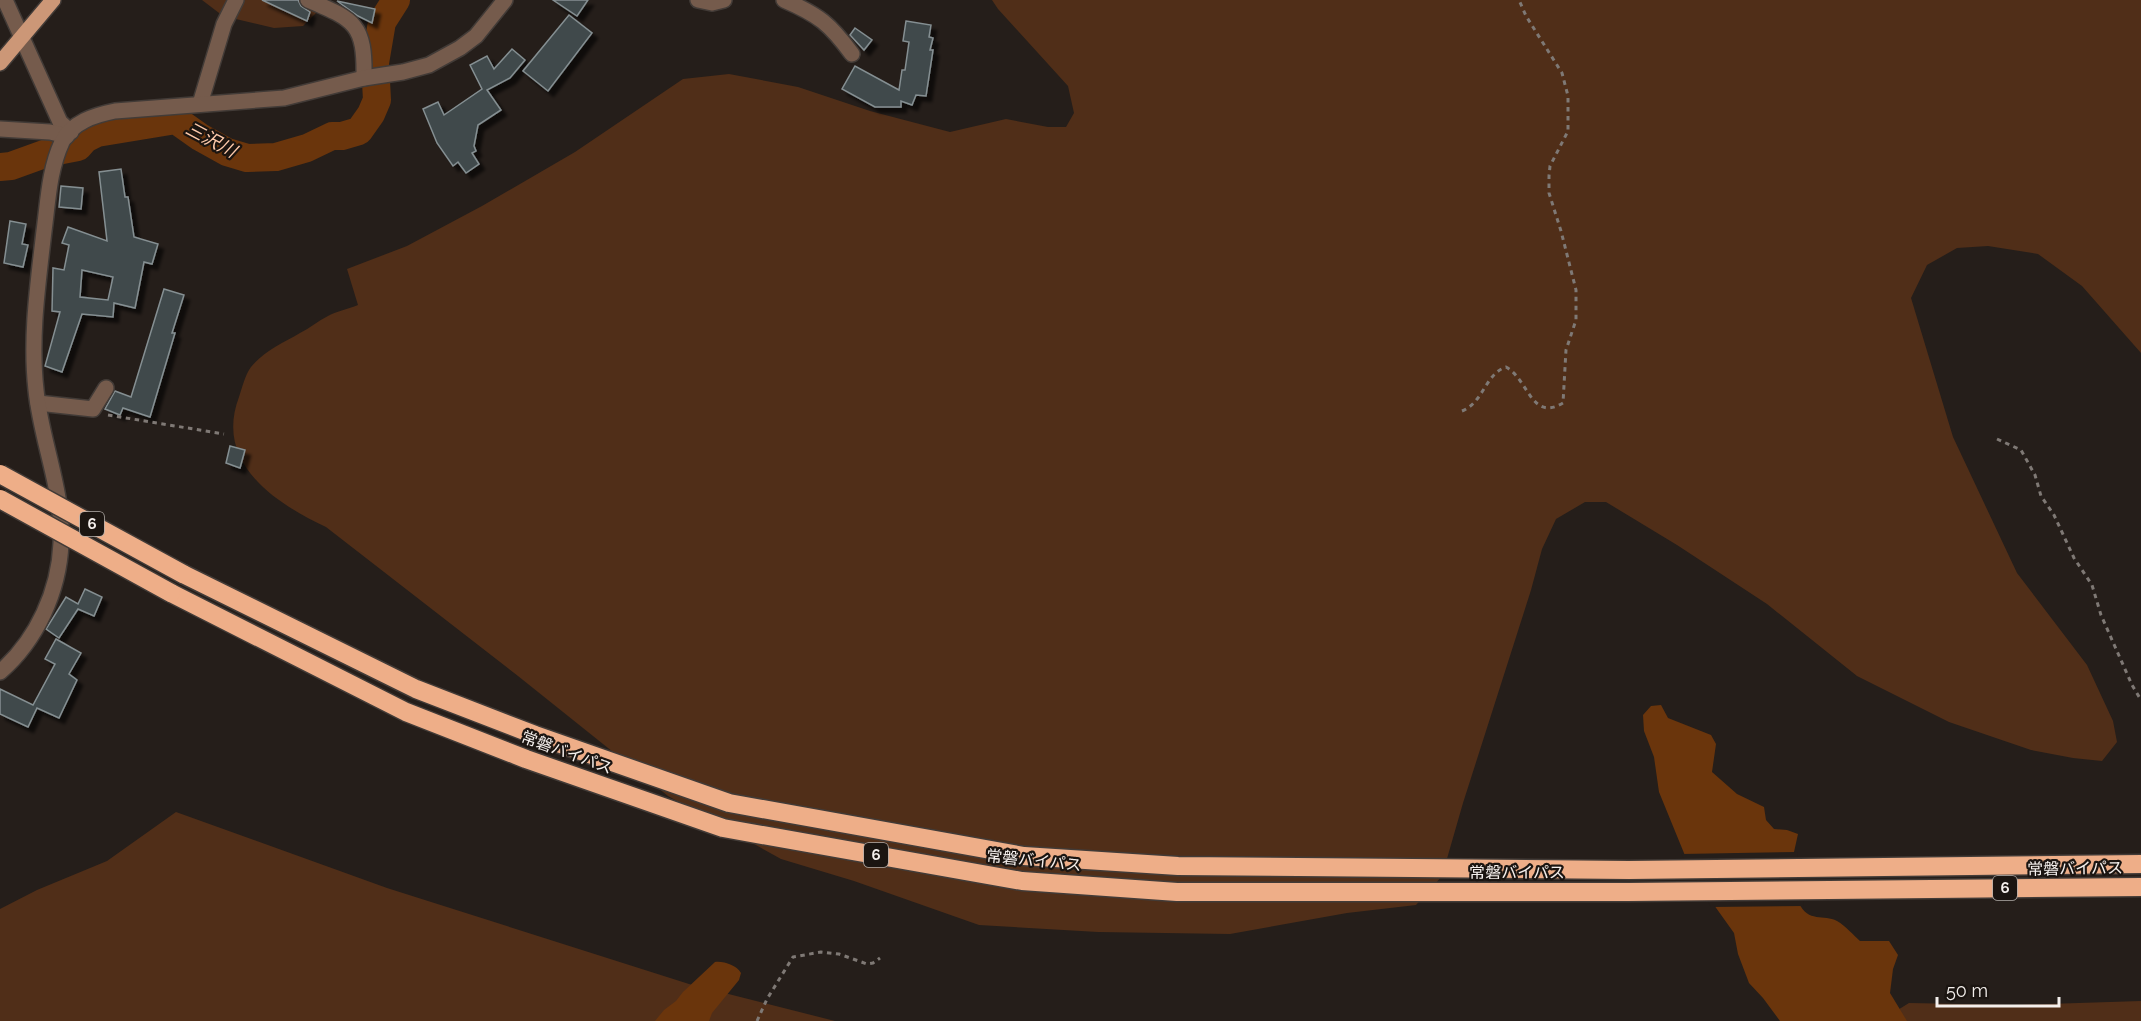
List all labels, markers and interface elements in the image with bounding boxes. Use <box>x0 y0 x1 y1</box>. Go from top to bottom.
water label: 三沢川 <box>182 118 242 162</box>
road number: 6 <box>80 512 104 536</box>
street label: 常磐バイパス <box>519 727 615 778</box>
road number: 6 <box>864 843 888 867</box>
street label: 常磐バイパス <box>985 846 1083 875</box>
street label: 常磐バイパス <box>2027 858 2123 879</box>
street label: 常磐バイパス <box>1469 863 1565 882</box>
road number: 6 <box>1993 876 2017 900</box>
scale bar <box>1937 970 2058 1008</box>
text: 50 m <box>1946 980 1988 1001</box>

